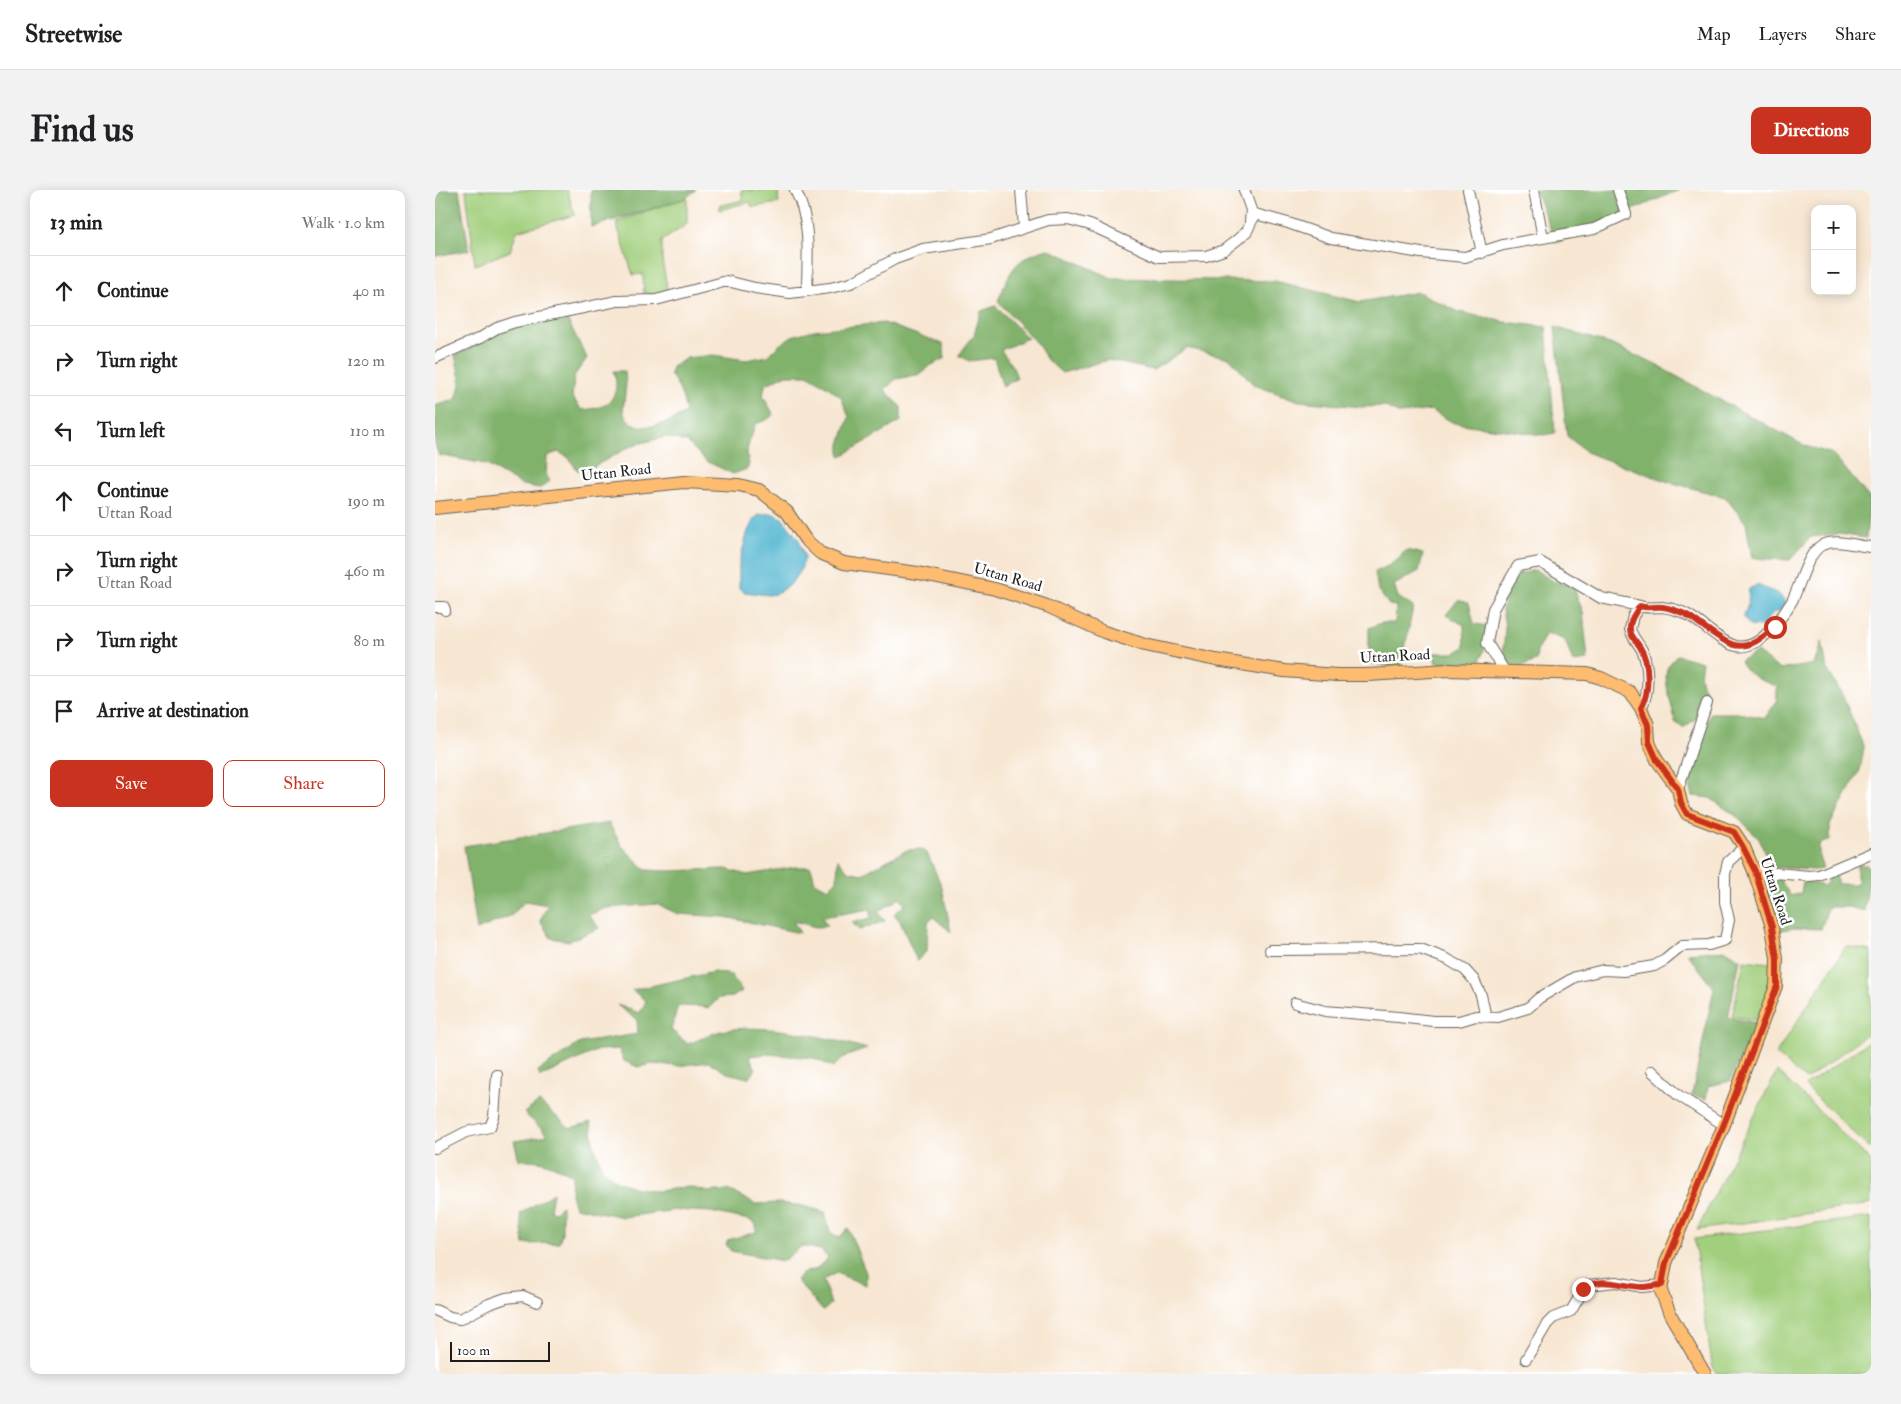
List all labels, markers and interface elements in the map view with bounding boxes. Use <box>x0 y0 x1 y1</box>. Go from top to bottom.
text: Streetwise <box>25 19 122 50</box>
text: Map <box>1697 23 1731 46</box>
text: Layers <box>1759 23 1807 46</box>
text: Share <box>1835 23 1876 46</box>
button: Directions <box>1751 107 1871 154</box>
text: Find us <box>30 108 134 152</box>
map controls <box>1811 205 1856 295</box>
button: + <box>1811 205 1856 250</box>
text: 13 min <box>50 209 103 236</box>
text: Walk · 1.0 km <box>301 213 385 233</box>
button: − <box>1811 250 1856 295</box>
icon: ahead <box>50 277 78 305</box>
text: Continue <box>97 279 168 303</box>
text: 40 m <box>352 281 385 301</box>
icon: right <box>50 347 78 375</box>
text: Turn right <box>97 349 177 373</box>
text: 120 m <box>347 351 385 371</box>
icon: left <box>50 417 78 445</box>
text: Turn left <box>97 419 165 443</box>
text: 110 m <box>350 421 385 441</box>
street label: Uttan Road <box>580 459 653 486</box>
text: Continue <box>97 479 168 503</box>
icon: ahead <box>50 487 78 515</box>
text: 190 m <box>347 491 385 511</box>
text: Uttan Road <box>97 503 172 523</box>
text: Turn right <box>97 549 177 573</box>
icon: right <box>50 557 78 585</box>
street label: Uttan Road <box>971 559 1045 596</box>
text: 460 m <box>344 561 385 581</box>
text: Uttan Road <box>97 573 172 593</box>
route start <box>1764 616 1787 639</box>
icon: right <box>50 627 78 655</box>
text: Turn right <box>97 629 177 653</box>
text: 80 m <box>354 631 385 651</box>
street label: Uttan Road <box>1359 645 1431 668</box>
icon: arrive <box>50 697 78 725</box>
text: Arrive at destination <box>97 699 249 723</box>
button: Save <box>50 760 213 807</box>
button: Share <box>223 760 385 807</box>
street label: Uttan Road <box>1756 855 1796 928</box>
route end <box>1572 1278 1595 1301</box>
scale bar <box>450 1339 550 1362</box>
text: 100 m <box>457 1342 490 1359</box>

